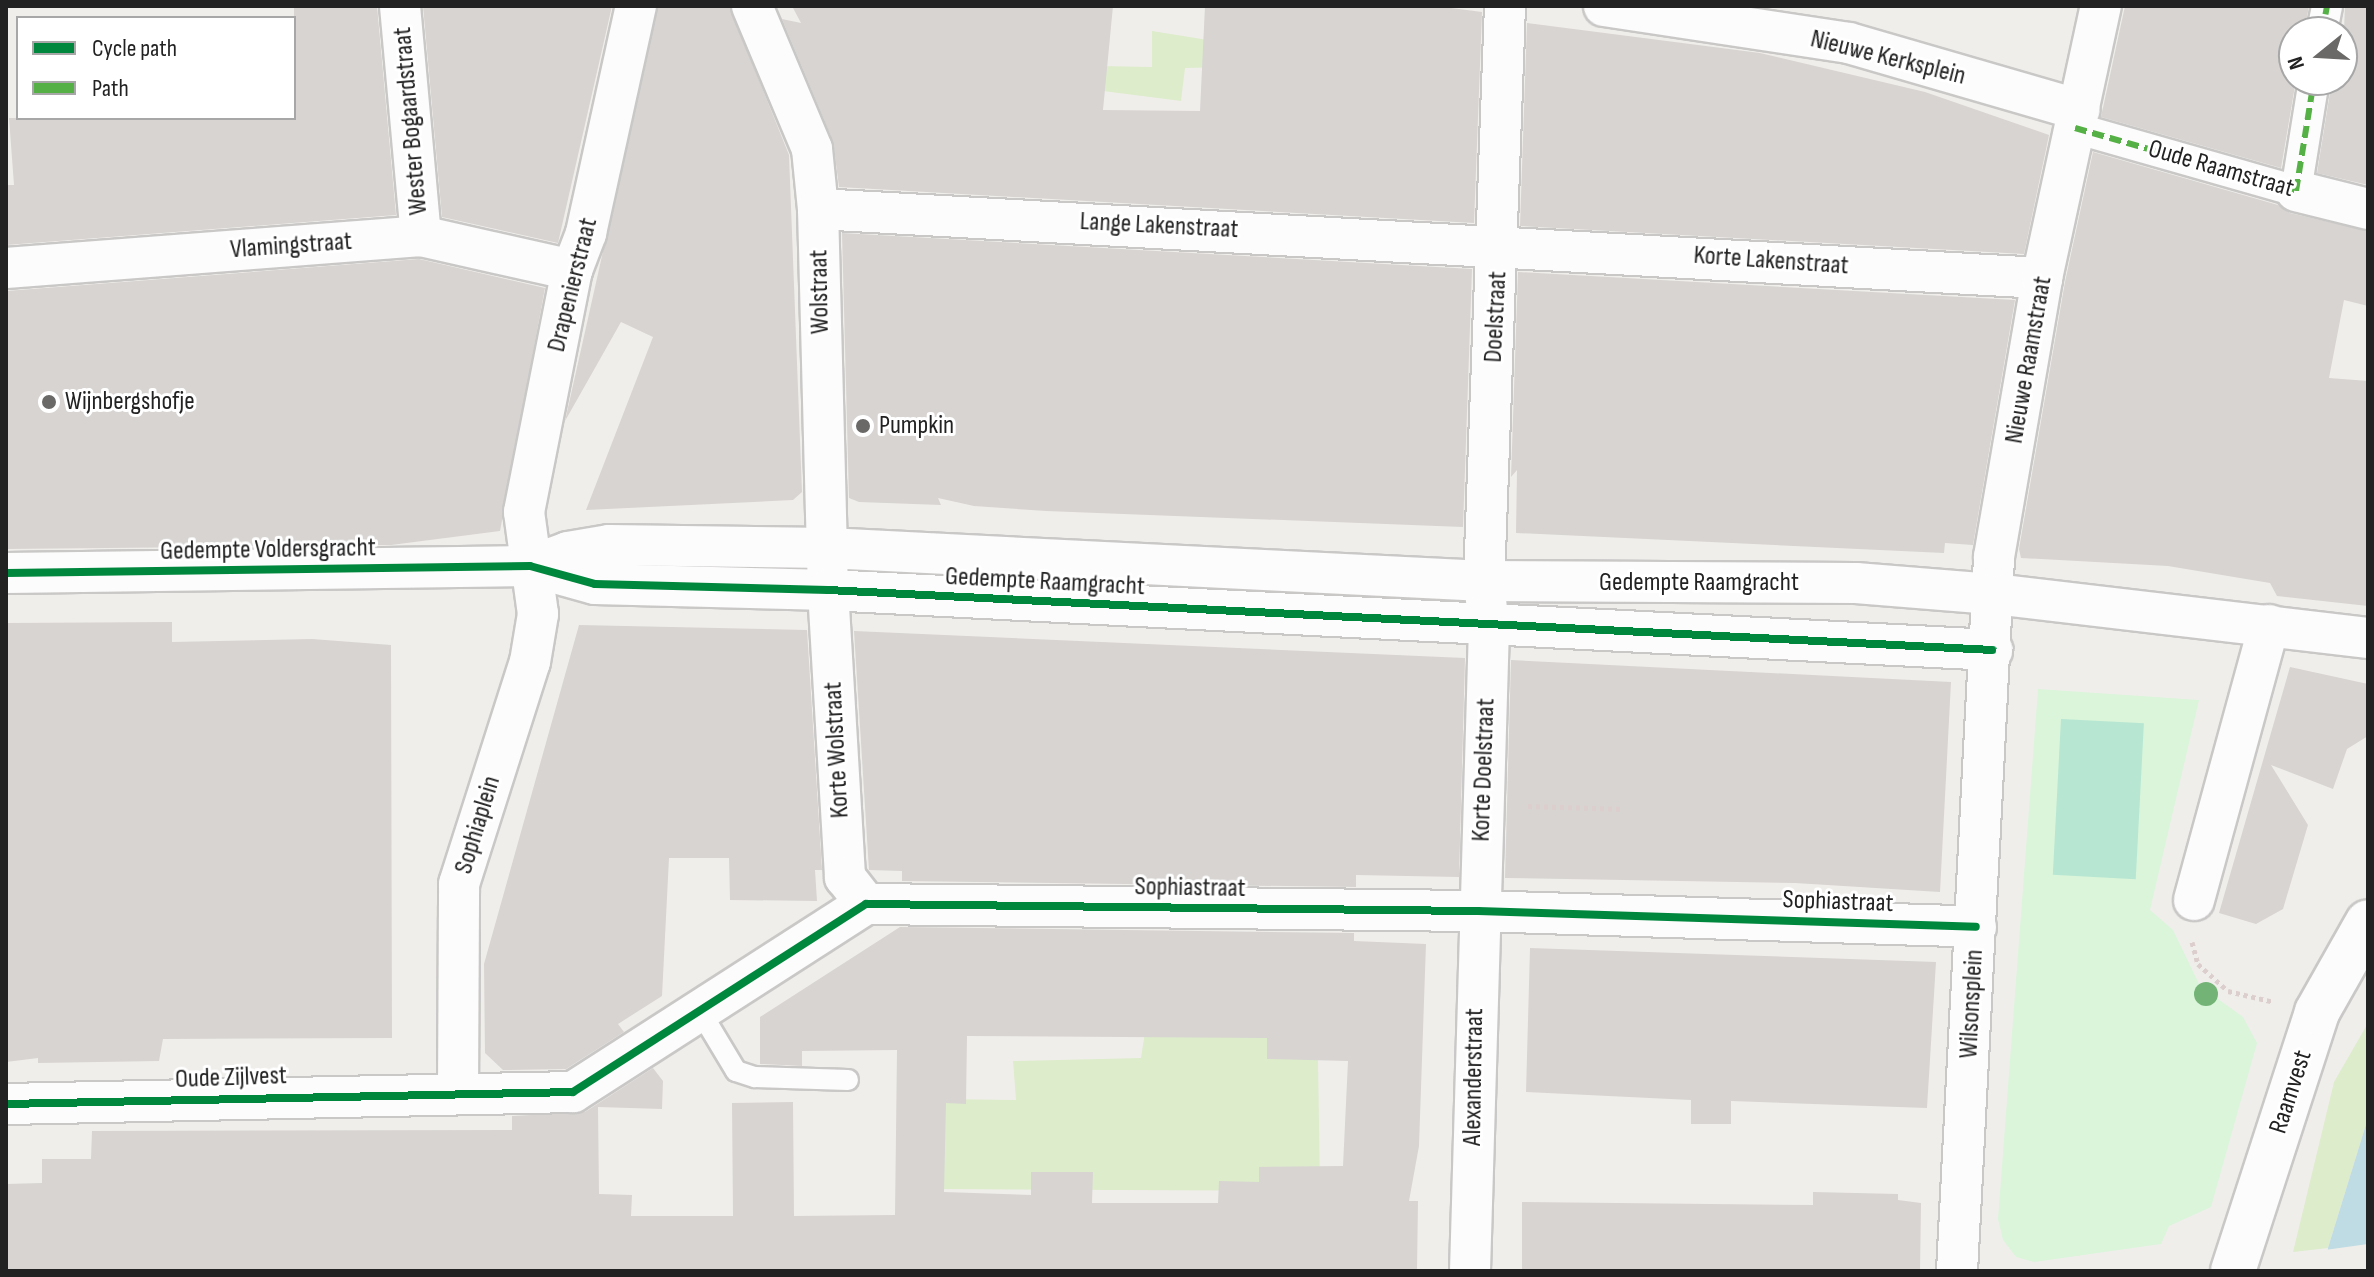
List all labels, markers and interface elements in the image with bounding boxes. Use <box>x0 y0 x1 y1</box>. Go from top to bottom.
legend <box>16 16 296 120</box>
north arrow <box>2278 16 2358 96</box>
street label: Nieuwe Kerksplein <box>1807 24 1969 92</box>
street label: Wester Bogaardstraat <box>387 26 435 216</box>
text: Cycle path <box>92 34 177 63</box>
text: N <box>2282 53 2311 73</box>
text: Path <box>92 74 129 103</box>
street label: Oude Raamstraat <box>2145 133 2297 205</box>
street label: Lange Lakenstraat <box>1079 206 1239 246</box>
street label: Drapenierstraat <box>541 215 605 355</box>
street label: Vlamingstraat <box>229 226 353 266</box>
street label: Korte Lakenstraat <box>1693 240 1849 282</box>
street label: Wolstraat <box>804 250 836 334</box>
street label: Doelstraat <box>1478 271 1514 363</box>
street label: Nieuwe Raamstraat <box>1999 274 2059 446</box>
place label: Wijnbergshofje <box>65 386 195 418</box>
marker: Wijnbergshofje <box>40 393 58 411</box>
place label: Pumpkin <box>879 410 954 442</box>
marker: Pumpkin <box>854 417 872 435</box>
street label: Gedempte Voldersgracht <box>160 533 376 567</box>
street label: Gedempte Raamgracht <box>944 561 1146 603</box>
street label: Gedempte Raamgracht <box>1599 567 1799 599</box>
street label: Korte Wolstraat <box>818 681 856 819</box>
street label: Korte Doelstraat <box>1466 698 1502 842</box>
street label: Sophiaplein <box>448 772 508 878</box>
street label: Sophiastraat <box>1134 871 1246 905</box>
street label: Sophiastraat <box>1782 884 1894 920</box>
street label: Wilsonsplein <box>1954 949 1990 1059</box>
street label: Alexanderstraat <box>1457 1008 1491 1146</box>
street label: Raamvest <box>2263 1046 2319 1138</box>
street label: Oude Zijlvest <box>175 1060 287 1096</box>

